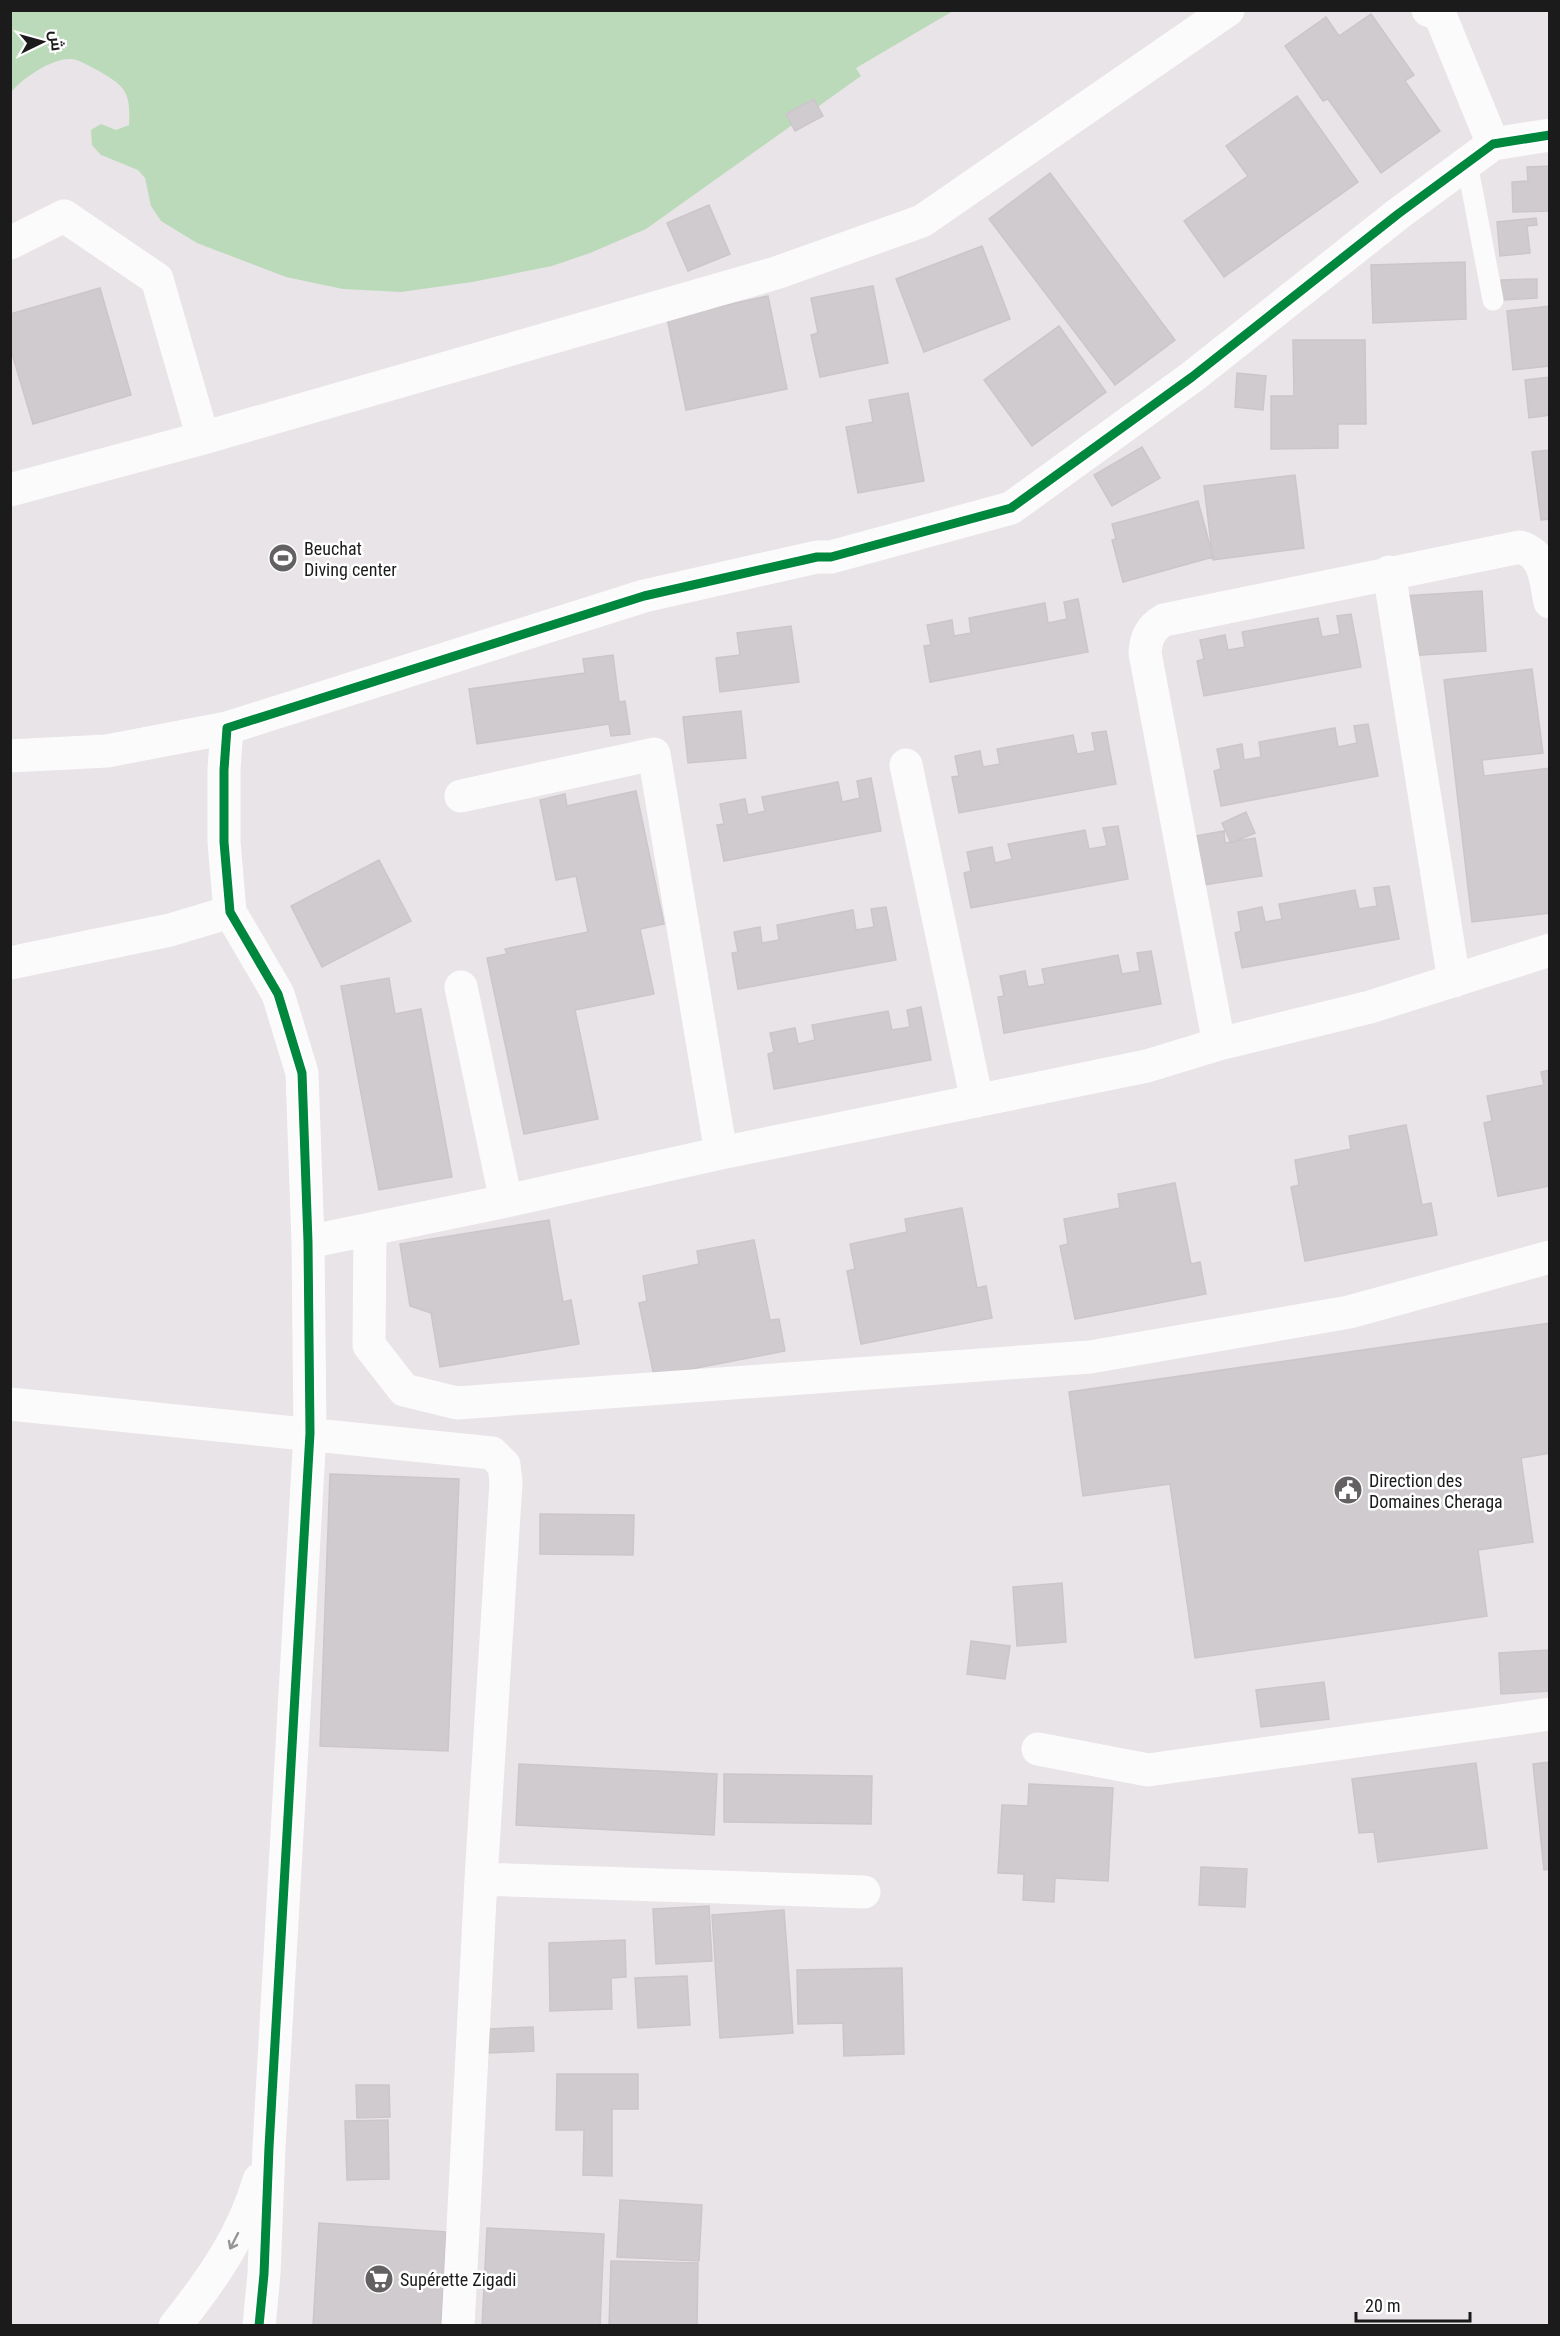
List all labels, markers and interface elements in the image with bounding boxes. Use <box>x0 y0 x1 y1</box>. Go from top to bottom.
north arrow <box>12 12 72 72</box>
text: ش <box>46 30 67 52</box>
place label: Beuchat Diving center <box>304 538 397 580</box>
sports icon: Beuchat Diving center <box>267 542 299 574</box>
place label: Direction des Domaines Cheraga <box>1369 1470 1503 1512</box>
public building icon: Direction des Domaines Cheraga <box>1332 1474 1364 1506</box>
one-way arrow <box>228 2232 240 2250</box>
supermarket icon: Supérette Zigadi <box>363 2263 395 2295</box>
place label: Supérette Zigadi <box>400 2269 516 2290</box>
scale bar <box>1356 2285 1470 2323</box>
text: 20 m <box>1365 2295 1400 2316</box>

